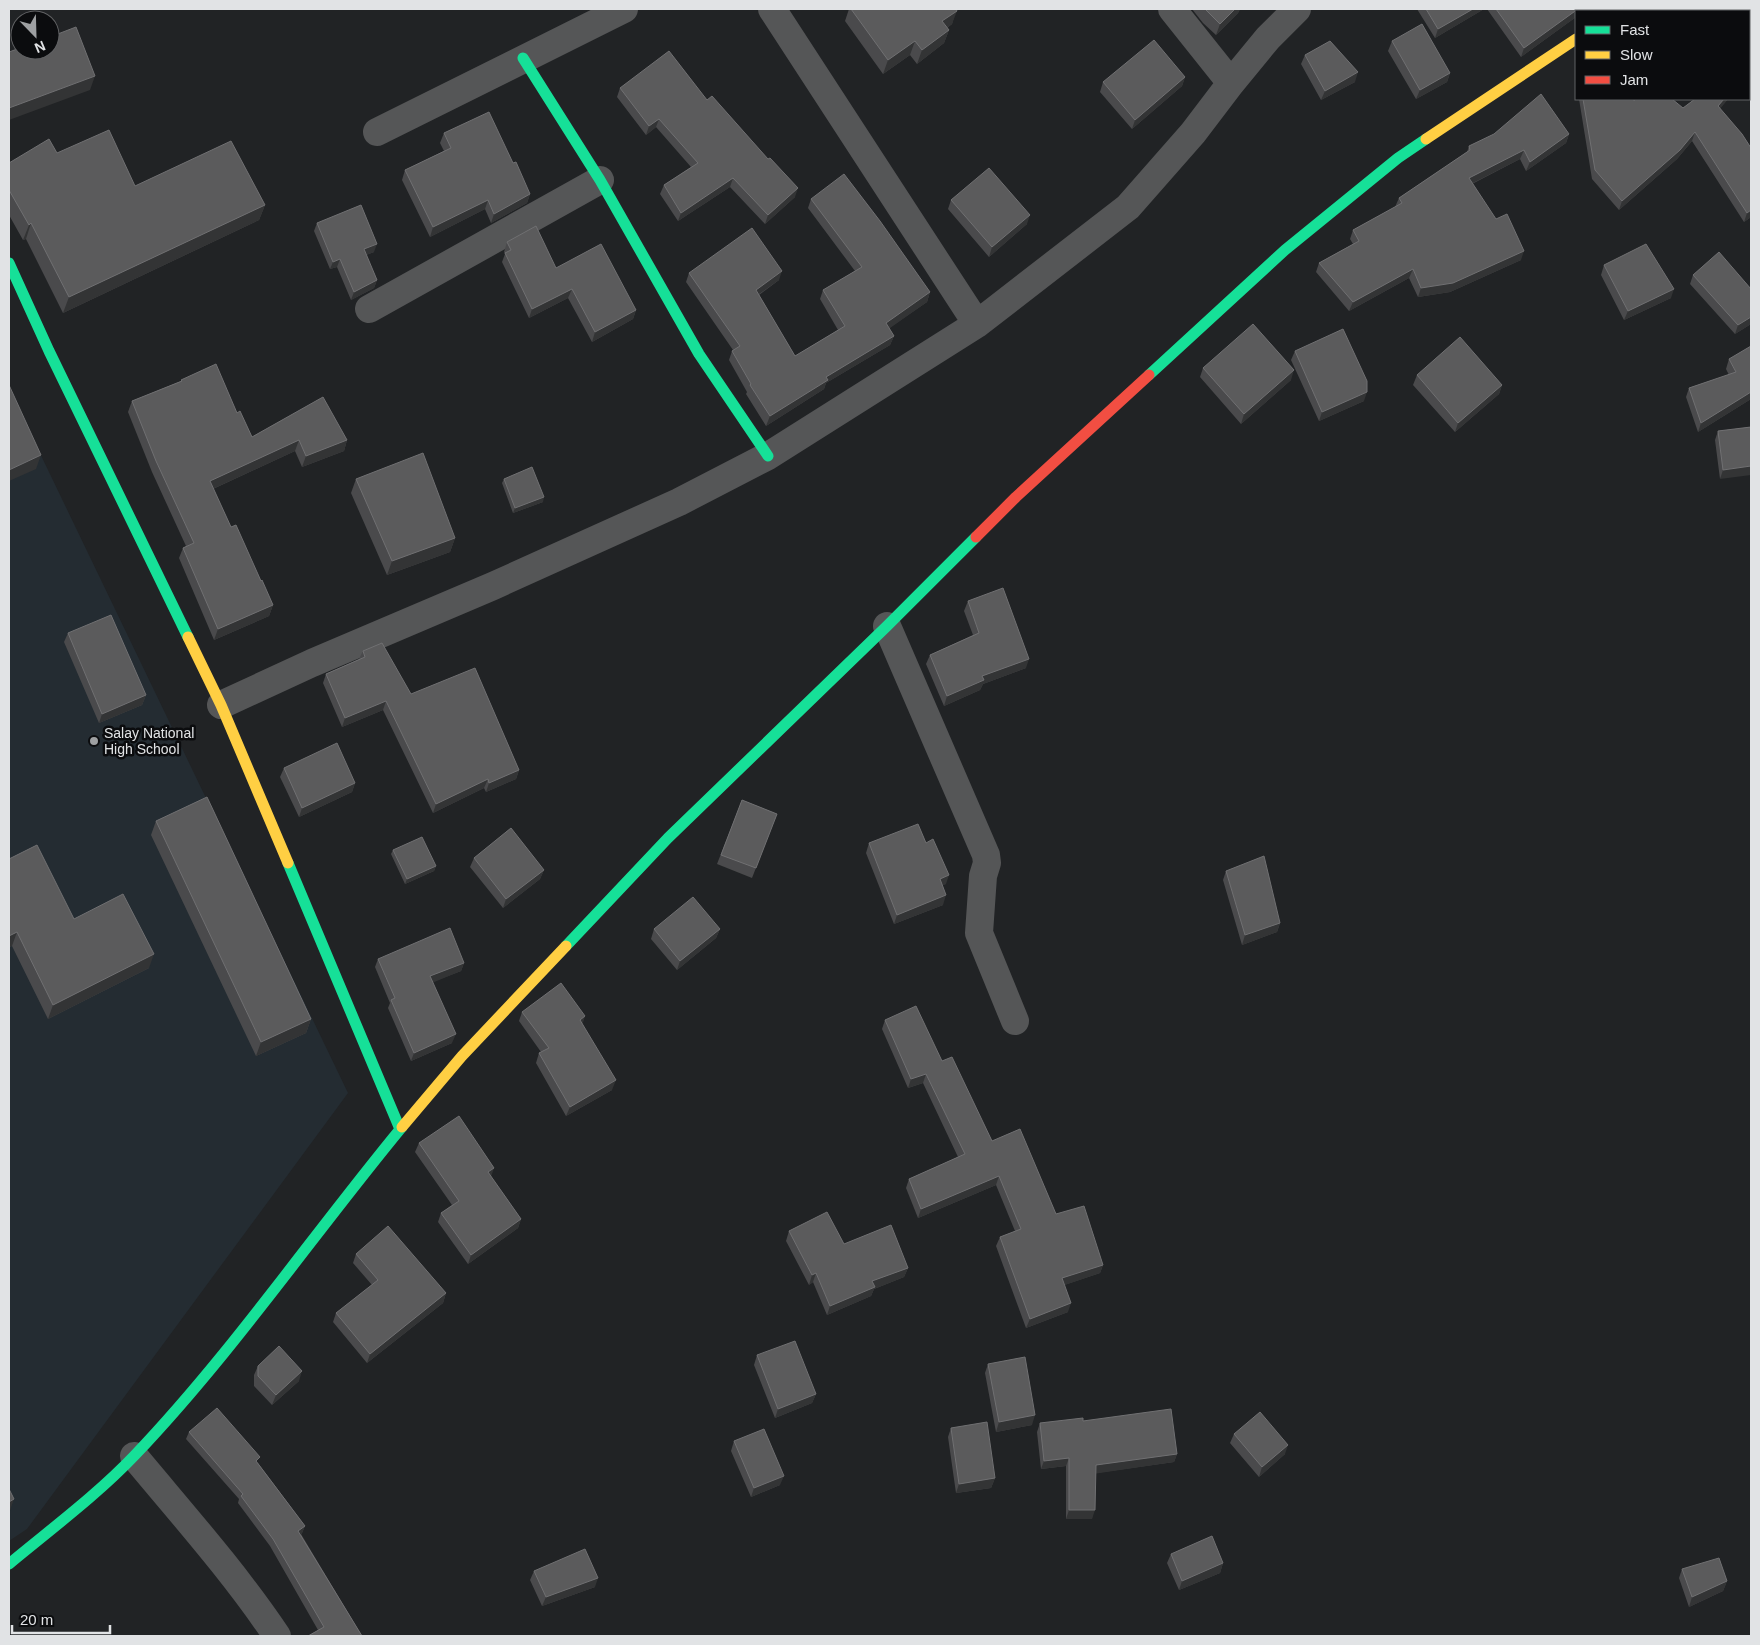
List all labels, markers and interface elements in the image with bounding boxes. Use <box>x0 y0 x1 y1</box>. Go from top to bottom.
north arrow <box>10 10 60 60</box>
legend <box>1575 10 1750 100</box>
text: Fast <box>1620 21 1650 38</box>
text: N <box>32 38 48 56</box>
text: Slow <box>1620 46 1653 63</box>
text: Jam <box>1620 71 1648 88</box>
place label: Salay National High School <box>104 725 194 757</box>
marker: Salay National High School <box>88 735 100 747</box>
scale bar <box>12 1602 110 1634</box>
text: 20 m <box>20 1611 53 1628</box>

